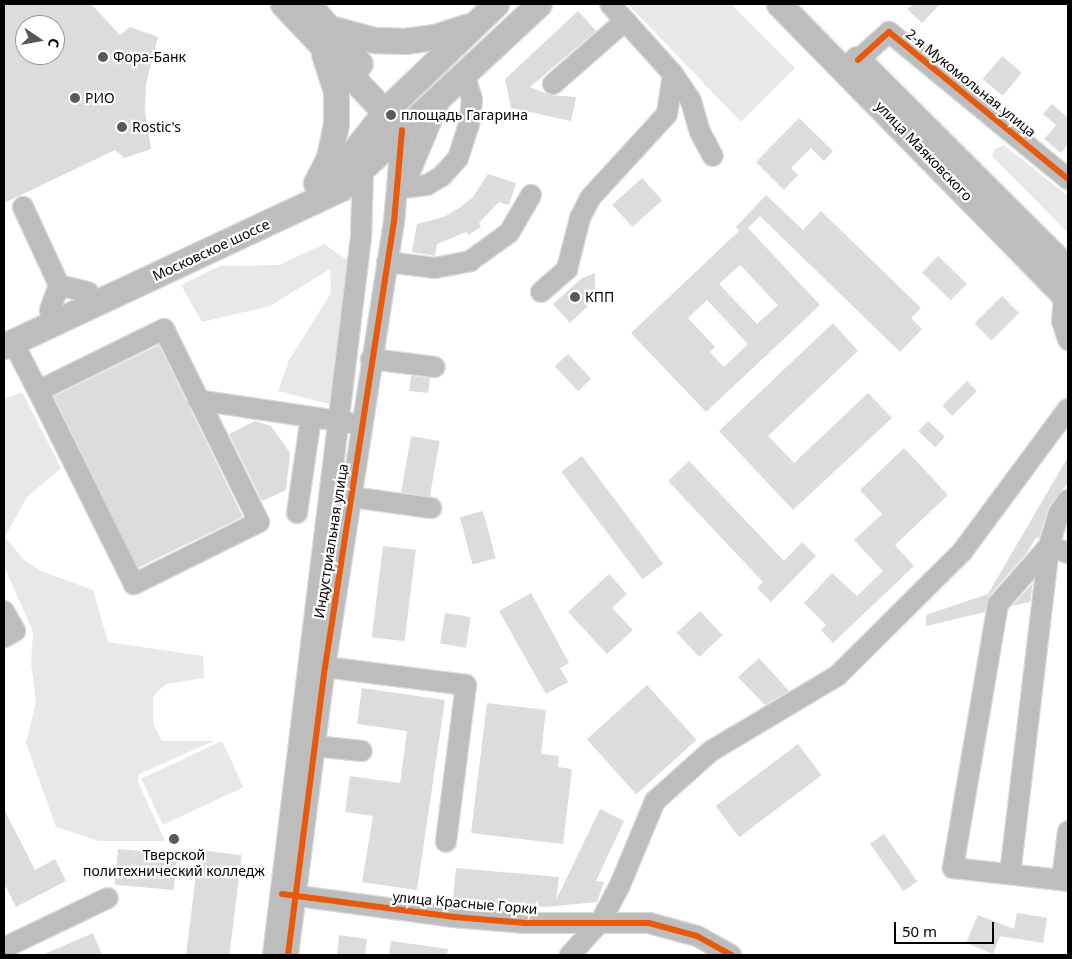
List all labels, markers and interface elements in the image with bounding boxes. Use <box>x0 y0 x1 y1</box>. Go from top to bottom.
north arrow <box>15 15 65 65</box>
street label: 2-я Мукомольная улица <box>903 25 1039 141</box>
text: С <box>44 37 64 49</box>
place label: Фора-Банк <box>113 49 186 65</box>
marker: Фора-Банк <box>97 51 109 63</box>
place label: РИО <box>85 90 115 106</box>
marker: РИО <box>69 92 81 104</box>
street label: улица Маяковского <box>872 98 976 204</box>
place label: площадь Гагарина <box>401 107 528 123</box>
marker: площадь Гагарина <box>385 109 397 121</box>
place label: Rostic's <box>132 119 181 135</box>
marker: Rostic's <box>116 121 128 133</box>
street label: Московское шоссе <box>150 216 272 284</box>
place label: КПП <box>585 289 614 305</box>
marker: КПП <box>569 291 581 303</box>
street label: Индустриальная улица <box>310 462 352 620</box>
marker: Тверской политехнический колледж <box>168 833 180 845</box>
place label: Тверской политехнический колледж <box>83 847 265 880</box>
street label: улица Красные Горки <box>392 888 538 918</box>
scale bar <box>897 912 997 944</box>
text: 50 m <box>902 921 937 941</box>

